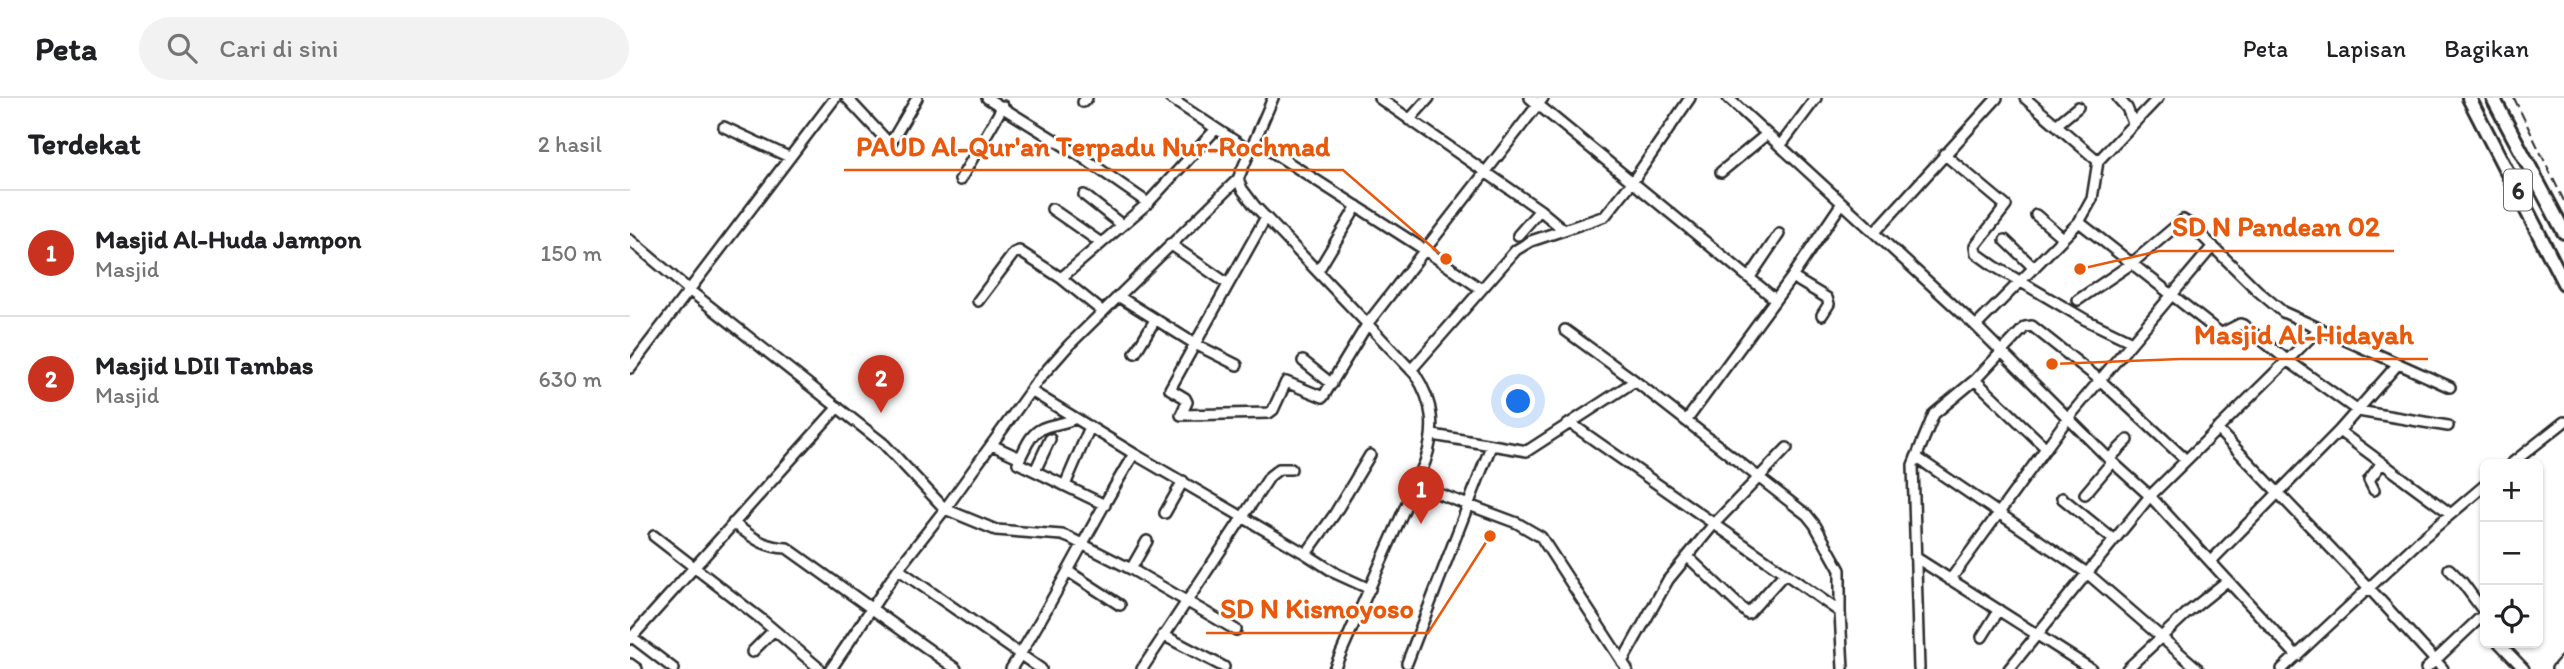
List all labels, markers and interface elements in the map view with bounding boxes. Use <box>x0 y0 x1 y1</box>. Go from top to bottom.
search box <box>139 17 629 80</box>
text: Peta <box>35 29 97 68</box>
icon: search <box>163 29 201 67</box>
text: Cari di sini <box>219 32 338 64</box>
text: Peta <box>2243 34 2288 63</box>
text: Lapisan <box>2326 34 2406 63</box>
text: Bagikan <box>2444 34 2529 63</box>
callout: PAUD Al-Qur'an Terpadu Nur-Rochmad <box>844 121 1343 170</box>
text: Terdekat <box>28 125 141 162</box>
text: PAUD Al-Qur'an Terpadu Nur-Rochmad <box>856 129 1331 163</box>
text: 2 hasil <box>538 130 602 158</box>
road number: 6 <box>2504 170 2532 210</box>
callout: SD N Pandean 02 <box>2159 202 2394 251</box>
text: SD N Pandean 02 <box>2172 209 2380 243</box>
text: Masjid Al-Huda Jampon <box>95 223 361 255</box>
text: 1 <box>46 239 56 267</box>
text: 150 m <box>541 239 602 267</box>
text: Masjid <box>95 255 159 283</box>
callout: Masjid Al-Hidayah <box>2180 310 2428 359</box>
text: Masjid Al-Hidayah <box>2194 317 2415 351</box>
text: Masjid LDII Tambas <box>95 349 314 381</box>
pin: 2 <box>858 355 904 413</box>
text: 2 <box>45 365 57 393</box>
text: 630 m <box>539 365 602 393</box>
text: Masjid <box>95 381 159 409</box>
your location <box>1501 384 1535 418</box>
map controls <box>2480 459 2543 648</box>
button: + <box>2480 459 2543 522</box>
pin: 1 <box>1398 466 1444 524</box>
button: − <box>2480 522 2543 585</box>
callout: SD N Kismoyoso <box>1206 584 1428 633</box>
button: locate <box>2480 585 2543 648</box>
text: SD N Kismoyoso <box>1220 591 1414 625</box>

